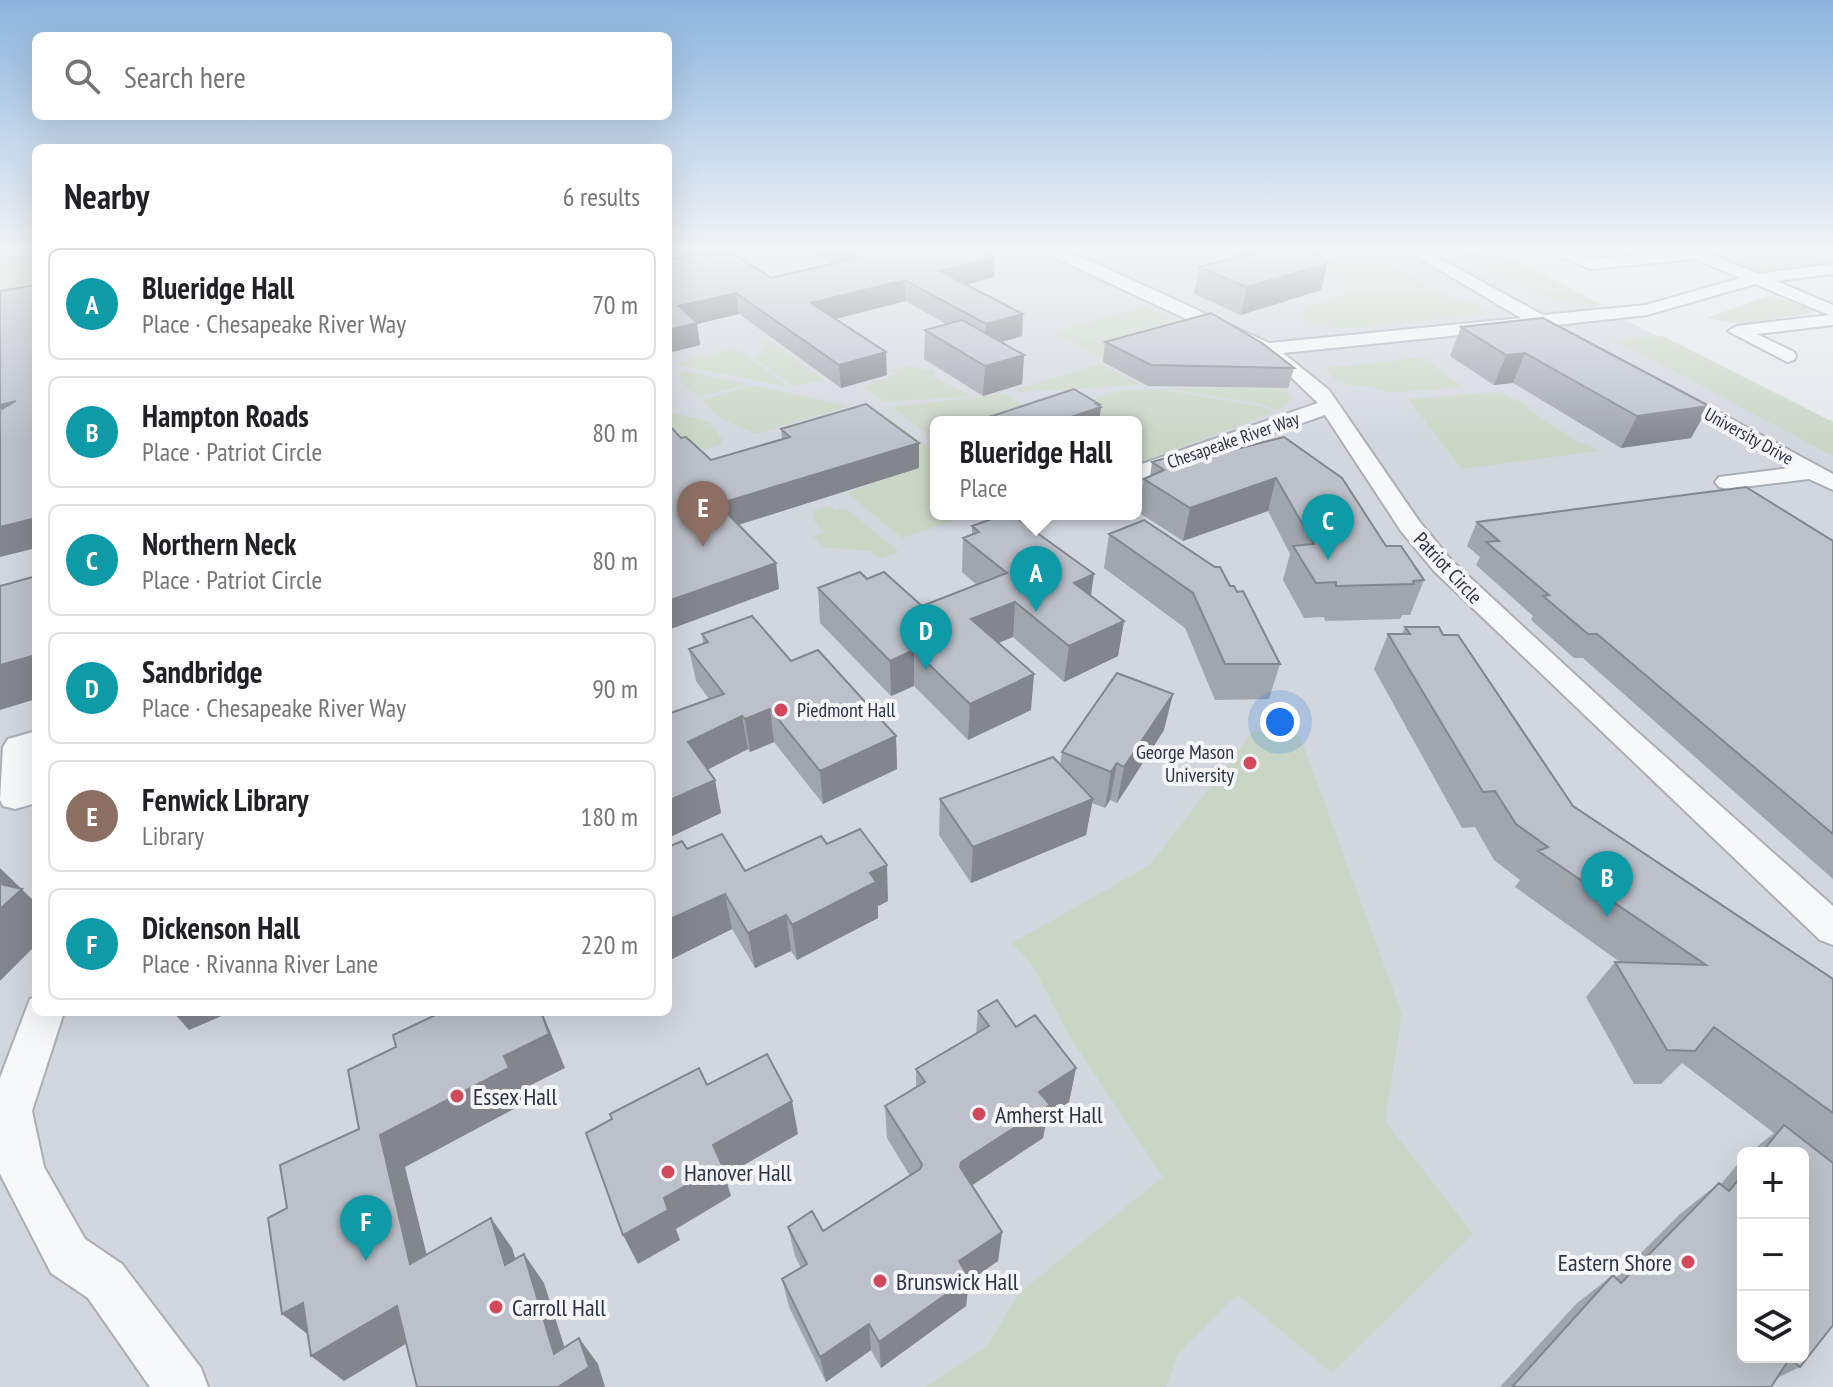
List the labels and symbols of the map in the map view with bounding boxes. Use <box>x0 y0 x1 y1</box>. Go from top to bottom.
street label: University Drive <box>1701 402 1797 470</box>
street label: Chesapeake River Way <box>1164 407 1302 473</box>
pin: E <box>677 481 729 547</box>
pin: C <box>1302 494 1354 560</box>
street label: Patriot Circle <box>1408 527 1488 609</box>
pin: A <box>1010 546 1062 612</box>
pin: D <box>900 604 952 670</box>
place label: Piedmont Hall <box>797 697 896 723</box>
marker: Piedmont Hall <box>772 701 790 719</box>
your location <box>1260 702 1300 742</box>
place label: George Mason University <box>1136 739 1234 788</box>
marker: George Mason University <box>1241 754 1259 772</box>
pin: B <box>1581 851 1633 917</box>
place label: Essex Hall <box>473 1081 557 1112</box>
marker: Essex Hall <box>448 1087 466 1105</box>
place label: Amherst Hall <box>995 1099 1103 1130</box>
marker: Amherst Hall <box>970 1105 988 1123</box>
place label: Hanover Hall <box>684 1157 792 1188</box>
marker: Hanover Hall <box>659 1163 677 1181</box>
pin: F <box>340 1195 392 1261</box>
place label: Eastern Shore <box>1558 1247 1672 1278</box>
marker: Eastern Shore <box>1679 1253 1697 1271</box>
place label: Brunswick Hall <box>896 1266 1019 1297</box>
marker: Brunswick Hall <box>871 1272 889 1290</box>
place label: Carroll Hall <box>512 1292 606 1323</box>
marker: Carroll Hall <box>487 1298 505 1316</box>

